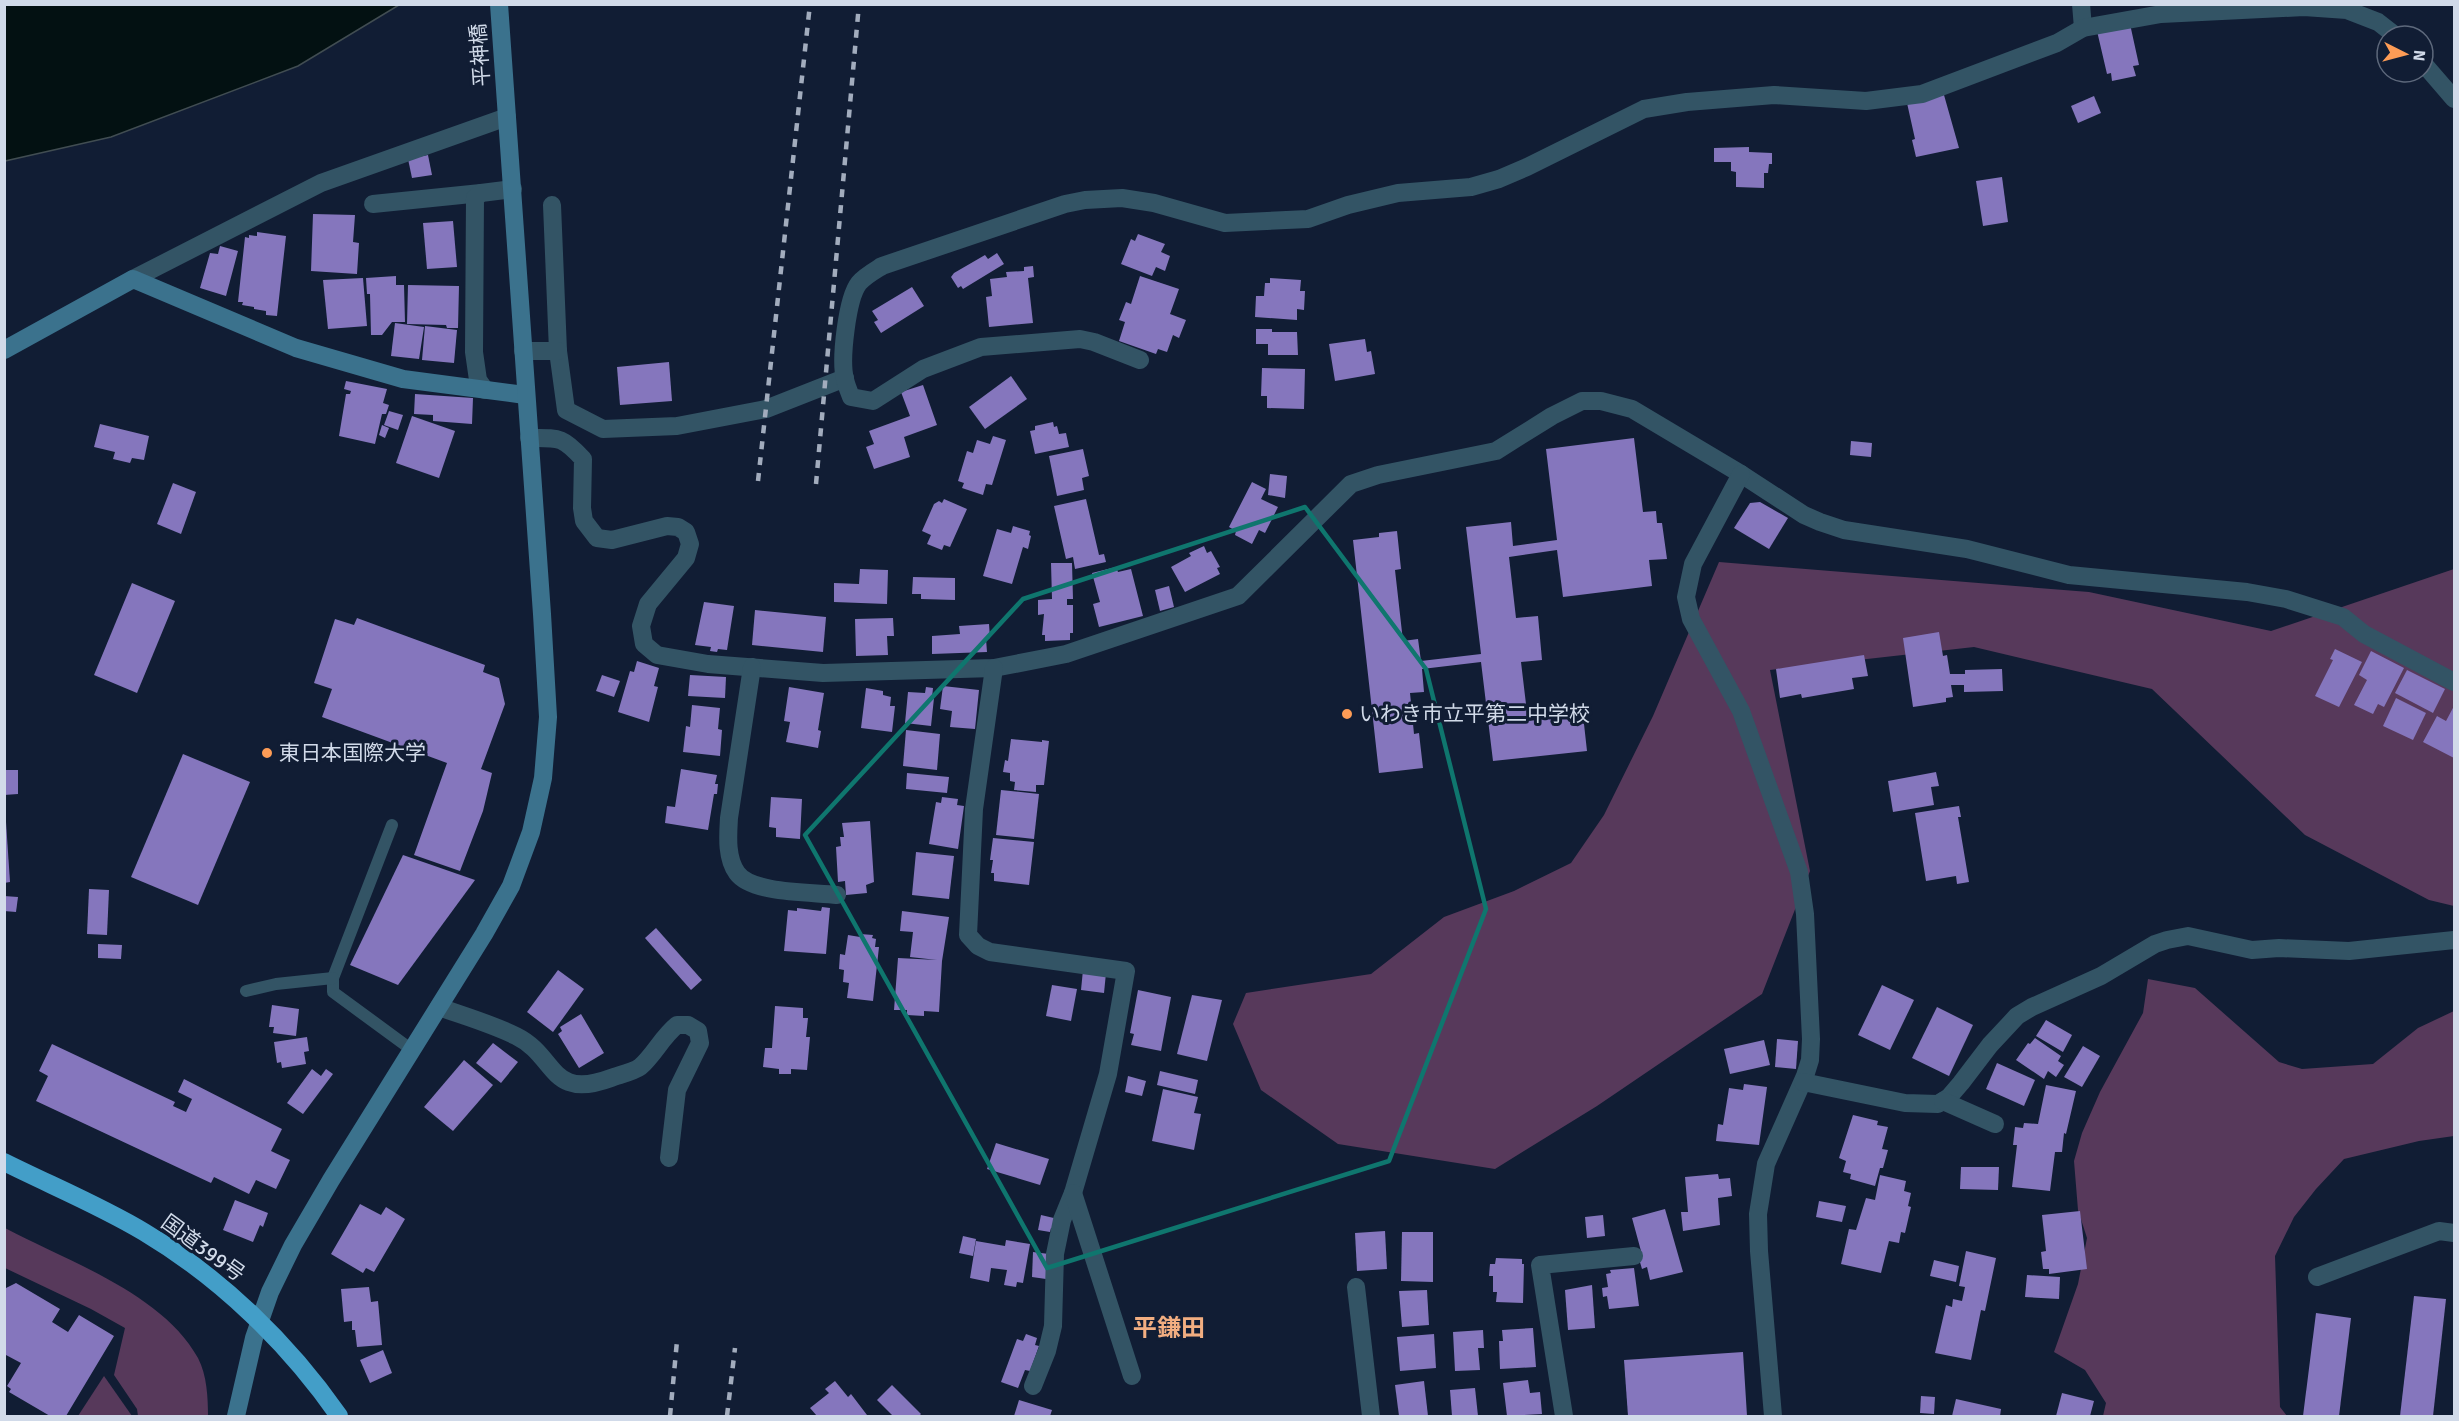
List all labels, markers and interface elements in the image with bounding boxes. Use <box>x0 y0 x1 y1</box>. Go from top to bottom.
street label: 平神橋 <box>465 23 495 87</box>
north arrow <box>2375 24 2435 84</box>
text: N <box>2408 49 2429 62</box>
place label: いわき市立平第二中学校 <box>1359 701 1590 727</box>
marker: いわき市立平第二中学校 <box>1340 707 1354 721</box>
place label: 東日本国際大学 <box>279 740 426 766</box>
marker: 東日本国際大学 <box>260 746 274 760</box>
street label: 国道399号 <box>156 1209 250 1287</box>
district label: 平鎌田 <box>1133 1313 1205 1343</box>

